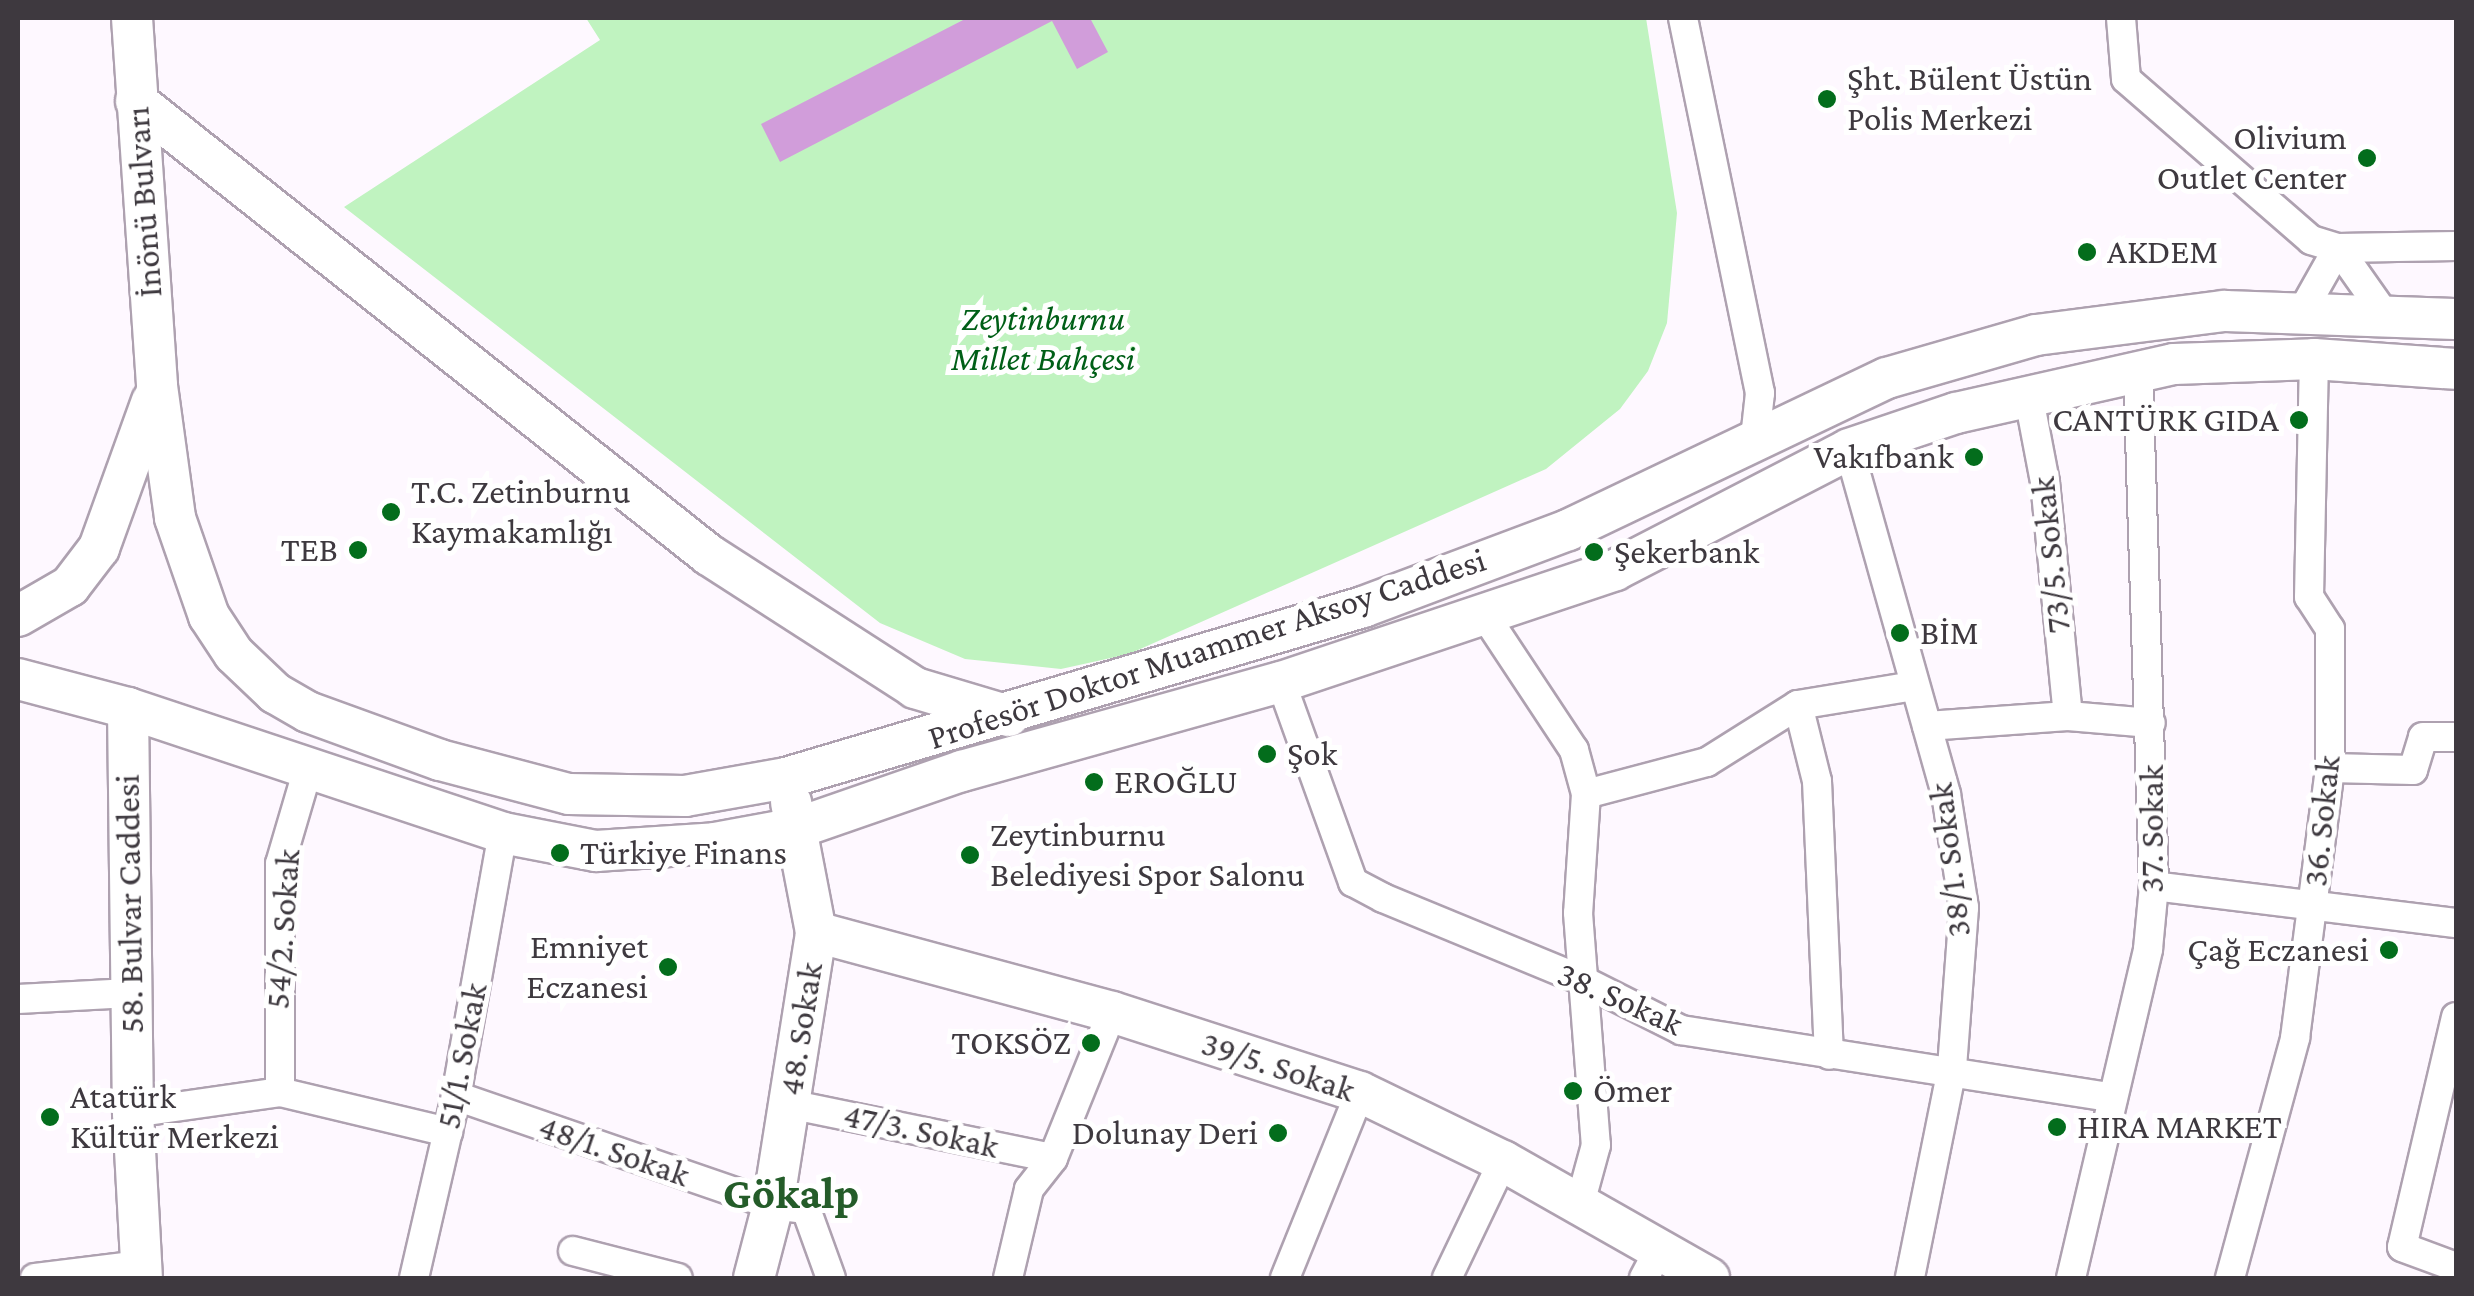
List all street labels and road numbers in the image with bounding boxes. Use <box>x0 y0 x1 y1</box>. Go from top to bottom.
street label: İnönü Bulvarı <box>116 105 172 299</box>
street label: 73/5. Sokak <box>2022 475 2080 635</box>
street label: Profesör Doktor Muammer Aksoy Caddesi <box>923 539 1491 759</box>
street label: 36. Sokak <box>2294 753 2350 889</box>
street label: 37. Sokak <box>2131 765 2173 893</box>
street label: 58. Bulvar Caddesi <box>107 774 153 1034</box>
street label: 38/1. Sokak <box>1920 780 1980 940</box>
street label: 54/2. Sokak <box>256 848 310 1010</box>
street label: 38. Sokak <box>1551 953 1689 1045</box>
street label: 48. Sokak <box>770 959 832 1099</box>
street label: 51/1. Sokak <box>427 980 497 1132</box>
street label: 39/5. Sokak <box>1196 1022 1360 1112</box>
street label: 47/3. Sokak <box>840 1094 1002 1168</box>
street label: 48/1. Sokak <box>533 1106 695 1196</box>

